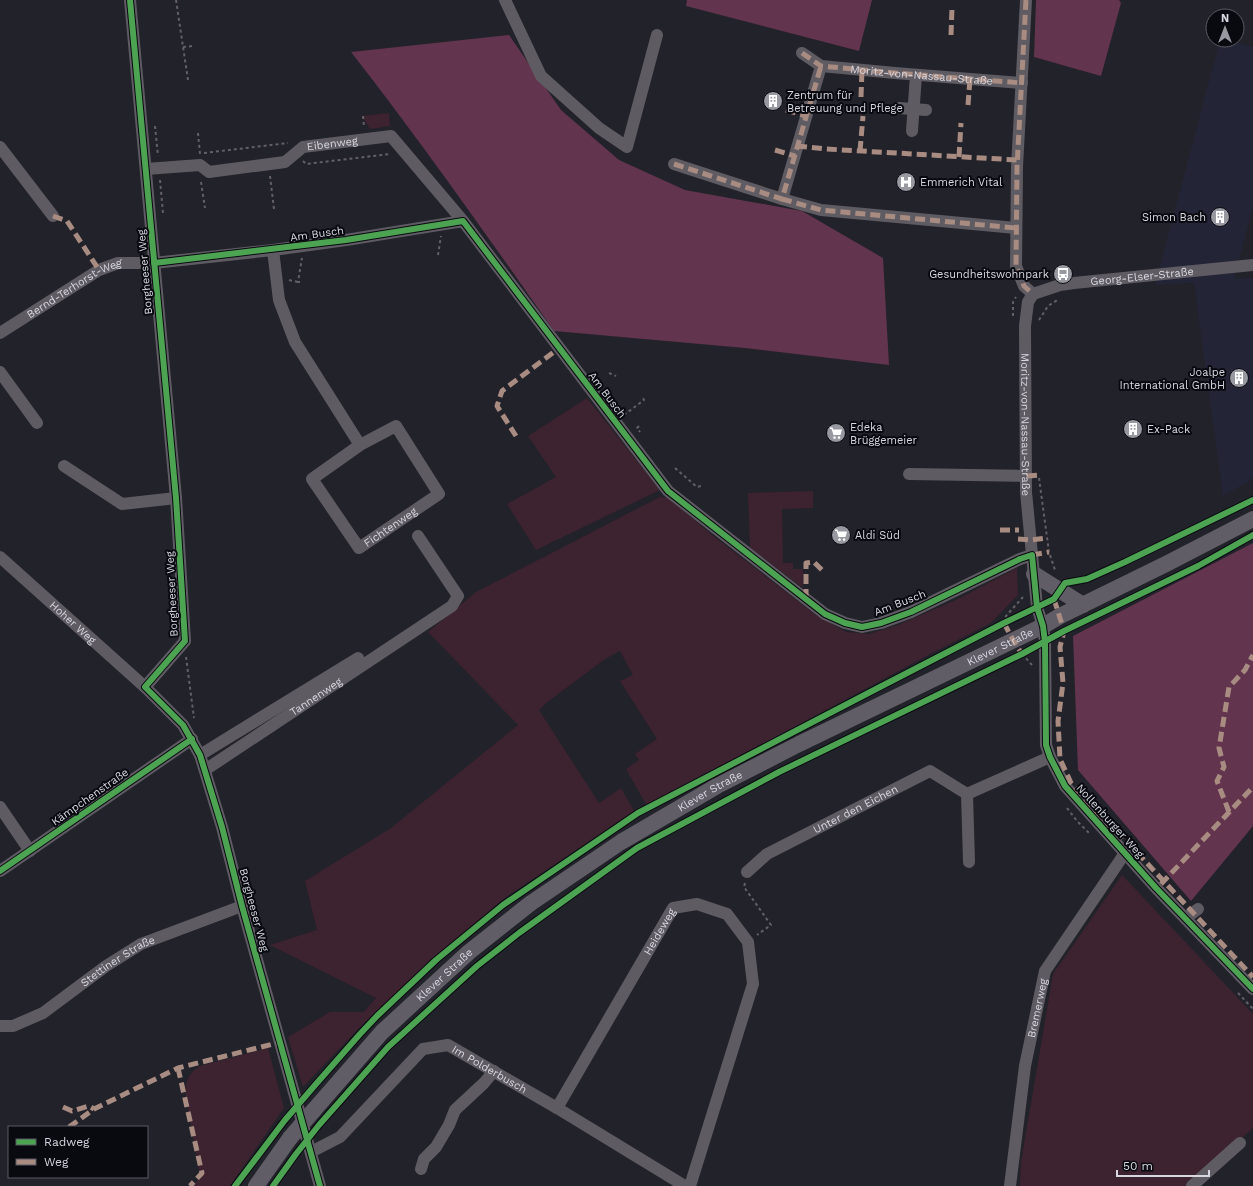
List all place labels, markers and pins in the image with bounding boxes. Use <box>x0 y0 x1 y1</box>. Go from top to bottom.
place label: Zentrum für Betreuung und Pflege <box>787 89 903 115</box>
building icon: Zentrum für Betreuung und Pflege <box>762 90 784 112</box>
hospital icon: Emmerich Vital <box>895 171 917 193</box>
place label: Emmerich Vital <box>920 176 1003 189</box>
building icon: Simon Bach <box>1209 206 1231 228</box>
place label: Simon Bach <box>1142 211 1206 224</box>
bus stop icon: Gesundheitswohnpark <box>1052 263 1074 285</box>
place label: Gesundheitswohnpark <box>929 268 1049 281</box>
place label: Joalpe International GmbH <box>1120 366 1225 392</box>
building icon: Joalpe International GmbH <box>1228 367 1250 389</box>
building icon: Ex-Pack <box>1122 418 1144 440</box>
place label: Edeka Brüggemeier <box>850 421 918 447</box>
supermarket icon: Edeka Brüggemeier <box>825 422 847 444</box>
place label: Ex-Pack <box>1147 423 1190 436</box>
supermarket icon: Aldi Süd <box>830 524 852 546</box>
place label: Aldi Süd <box>855 529 900 542</box>

